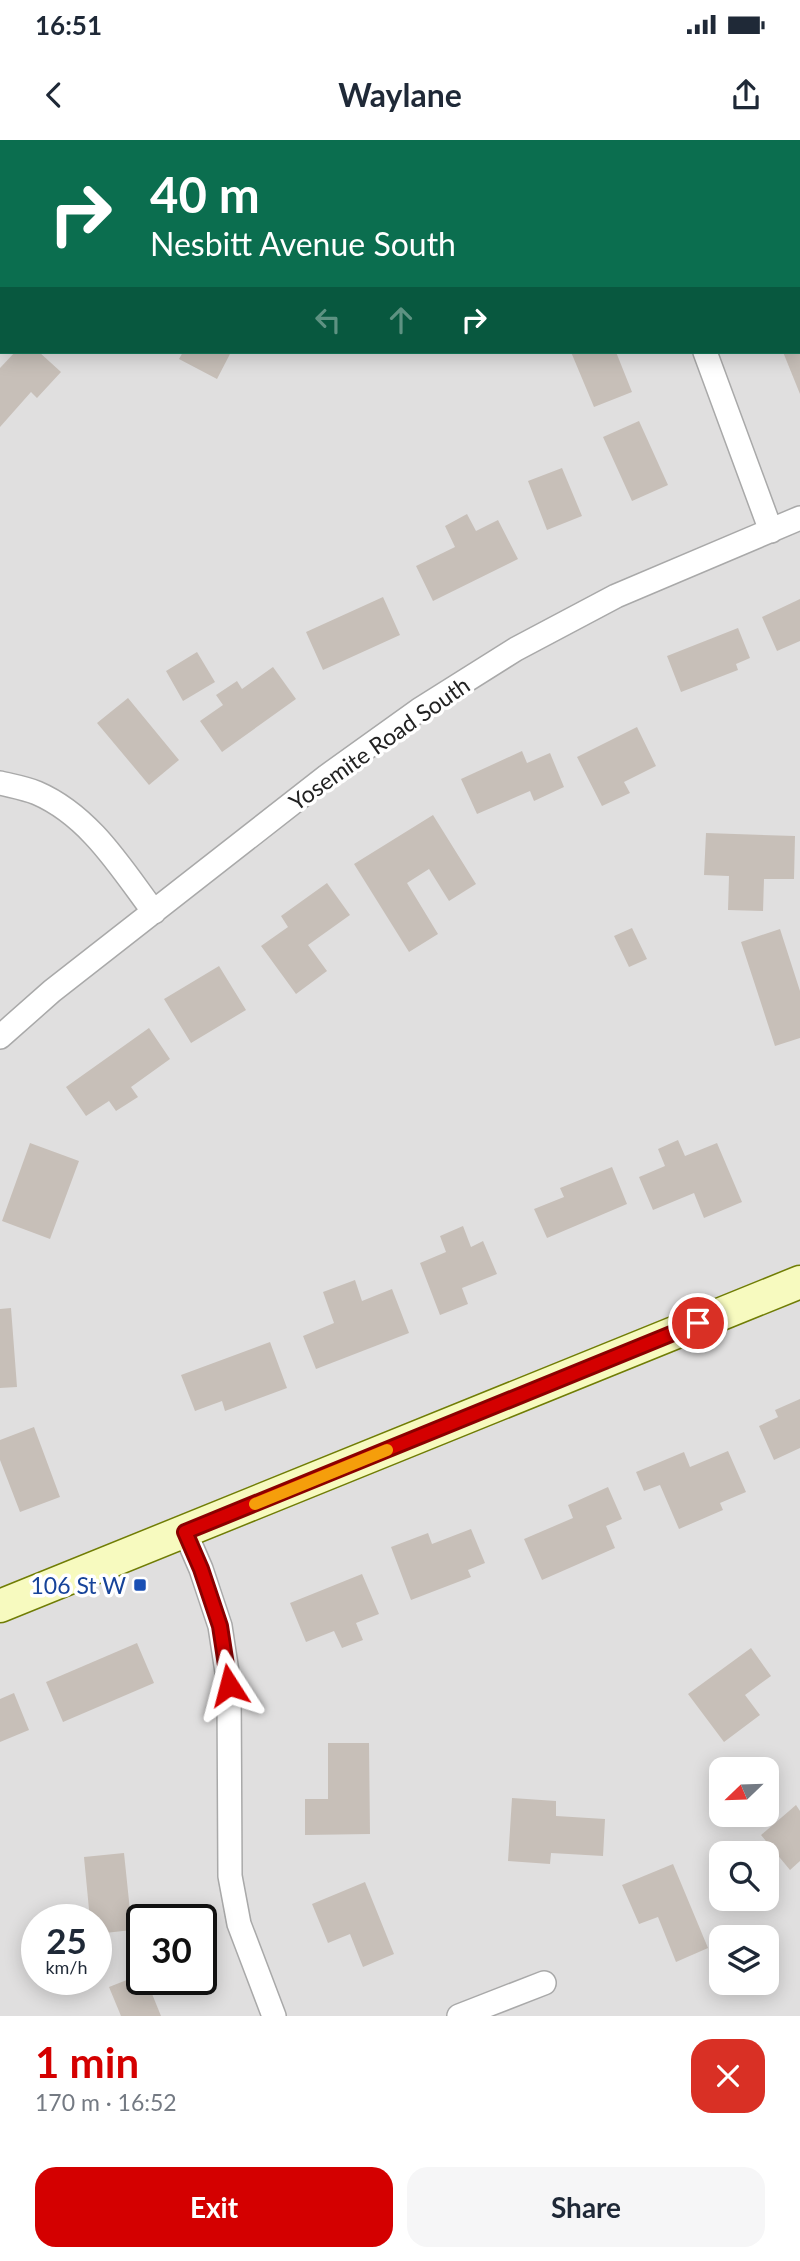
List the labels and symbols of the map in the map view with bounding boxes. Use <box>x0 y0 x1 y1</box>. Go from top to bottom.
street label: Yosemite Road South <box>283 670 475 816</box>
pin <box>668 1293 728 1353</box>
place label: 106 St W <box>30 1571 126 1599</box>
marker: 106 St W <box>132 1577 148 1593</box>
position arrow <box>192 1648 266 1722</box>
north arrow <box>709 1757 779 1827</box>
speed limit sign: 30 <box>126 1904 217 1995</box>

